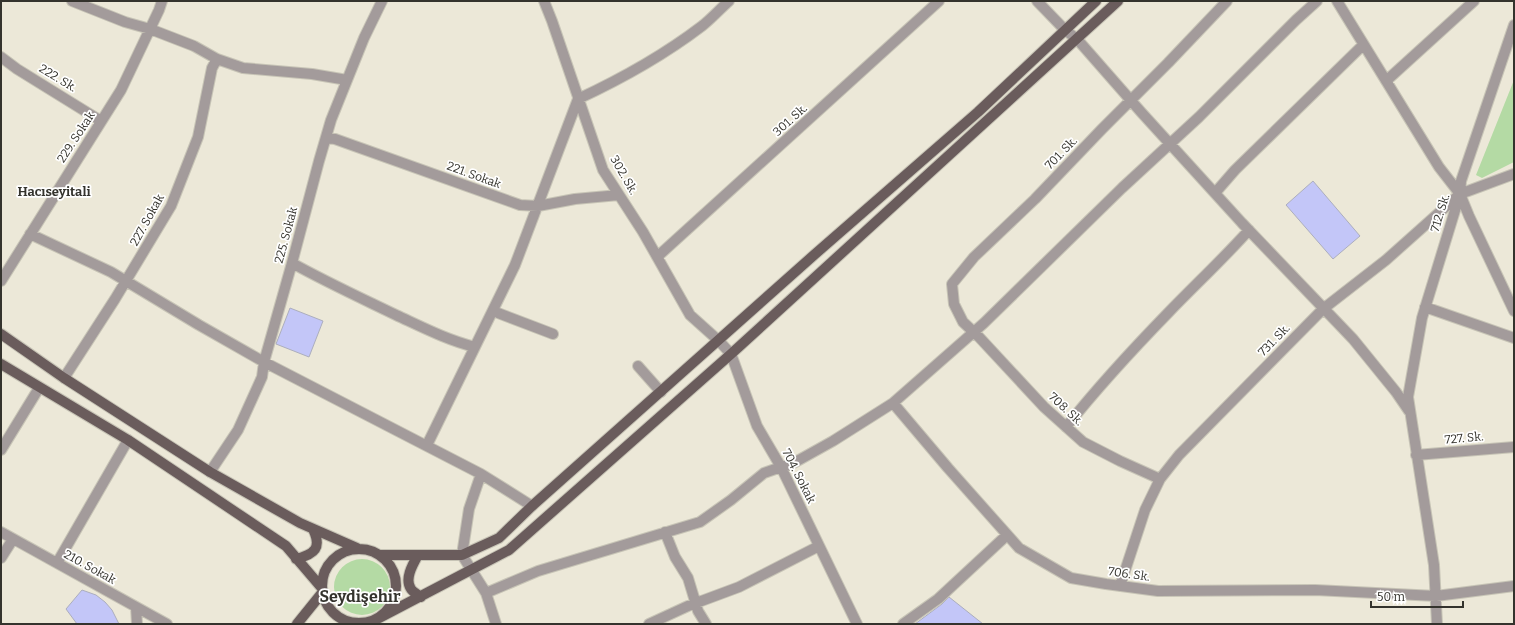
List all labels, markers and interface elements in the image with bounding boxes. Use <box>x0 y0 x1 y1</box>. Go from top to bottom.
street label: 222. Sk. <box>37 61 79 95</box>
street label: 301. Sk. <box>770 101 810 139</box>
street label: 229. Sokak <box>54 109 98 165</box>
street label: 701. Sk. <box>1042 134 1080 172</box>
street label: 302. Sk. <box>607 153 641 197</box>
street label: 221. Sokak <box>445 159 503 191</box>
district label: Hacıseyitali <box>17 184 91 199</box>
street label: 227. Sokak <box>127 192 167 248</box>
street label: 712. Sk. <box>1428 192 1452 234</box>
street label: 225. Sokak <box>272 205 300 265</box>
street label: 731. Sk. <box>1255 321 1293 359</box>
street label: 708. Sk. <box>1046 390 1086 428</box>
street label: 727. Sk. <box>1444 429 1484 447</box>
street label: 704. Sokak <box>779 446 819 506</box>
street label: 210. Sokak <box>62 547 119 587</box>
street label: 706. Sk. <box>1107 564 1151 584</box>
scale bar <box>1371 583 1463 609</box>
district label: Seydişehir <box>320 587 401 606</box>
text: 50 m <box>1377 590 1406 604</box>

